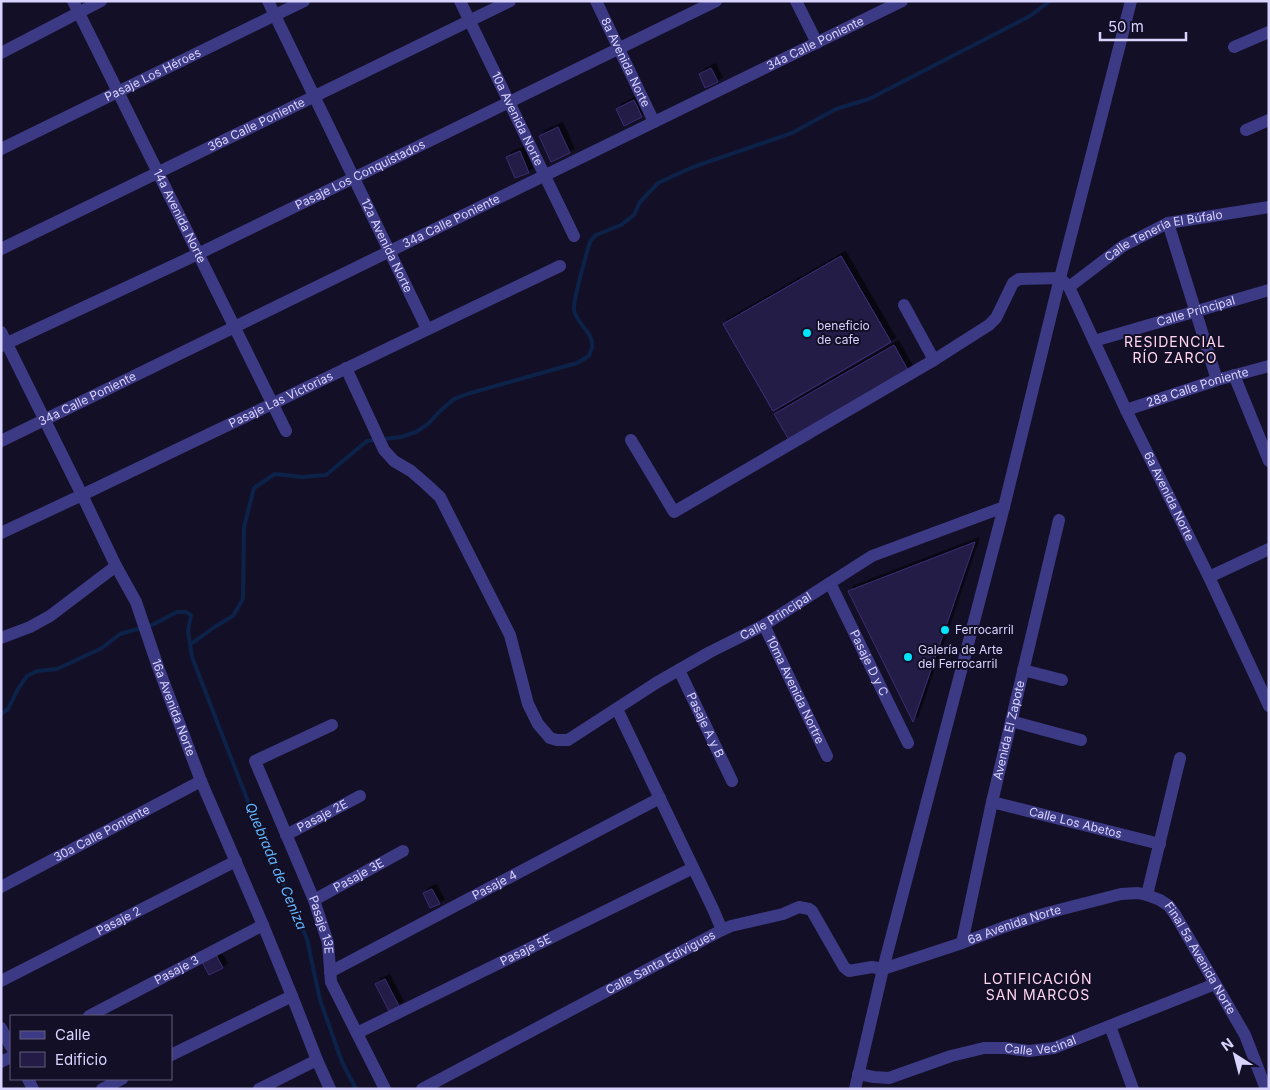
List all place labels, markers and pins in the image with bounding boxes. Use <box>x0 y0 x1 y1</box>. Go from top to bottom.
place label: beneficio de cafe <box>817 318 870 347</box>
marker: beneficio de cafe <box>801 327 813 339</box>
place label: Ferrocarril <box>955 622 1014 637</box>
marker: Ferrocarril <box>939 624 951 636</box>
place label: Galería de Arte del Ferrocarril <box>918 642 1003 671</box>
marker: Galería de Arte del Ferrocarril <box>902 651 914 663</box>

